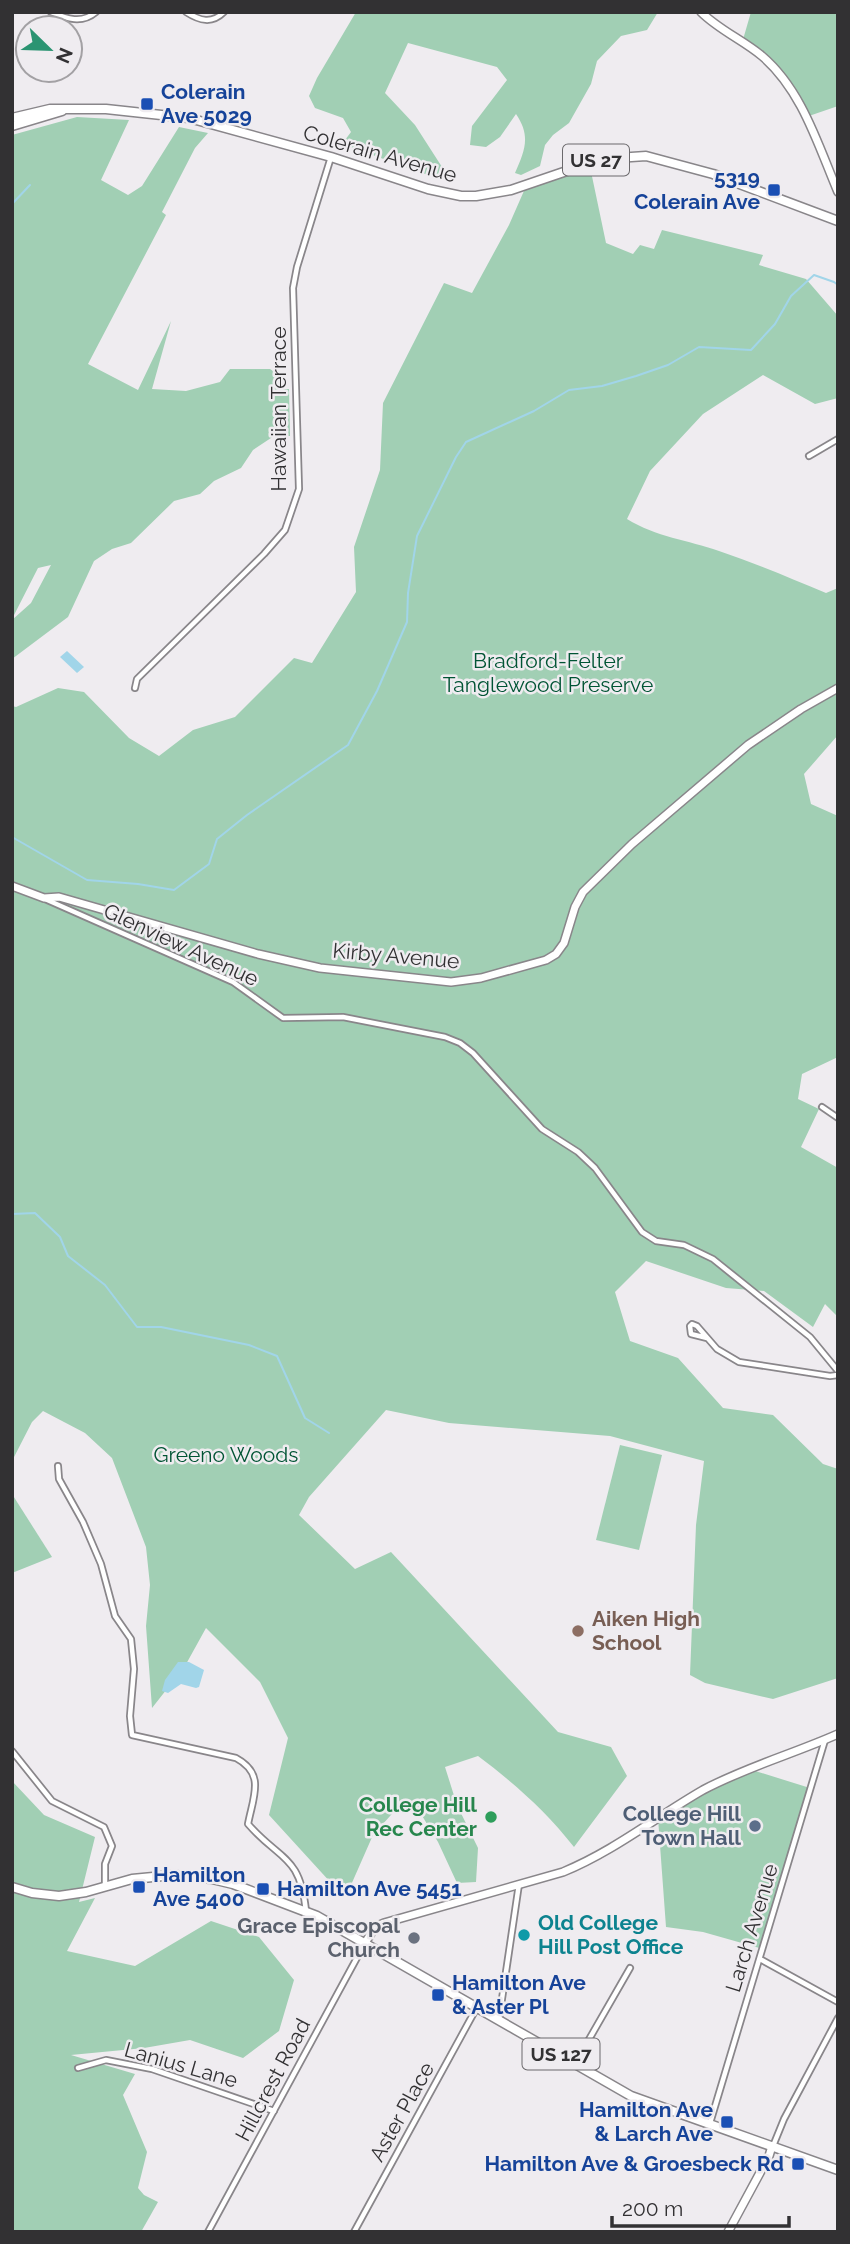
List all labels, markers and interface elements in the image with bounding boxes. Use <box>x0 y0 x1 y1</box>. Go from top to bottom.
north arrow <box>14 14 84 84</box>
text: N <box>52 45 78 67</box>
place label: Colerain Ave 5029 <box>161 79 252 128</box>
marker: Colerain Ave 5029 <box>139 96 155 112</box>
street label: Colerain Avenue <box>300 120 460 187</box>
road number: US 27 <box>563 144 629 176</box>
place label: 5319 Colerain Ave <box>634 165 760 214</box>
marker: 5319 Colerain Ave <box>766 182 782 198</box>
street label: Hawaiian Terrace <box>266 326 291 492</box>
park label: Bradford-Felter Tanglewood Preserve <box>443 648 653 697</box>
street label: Glenview Avenue <box>100 898 263 991</box>
street label: Kirby Avenue <box>332 938 461 973</box>
park label: Greeno Woods <box>154 1442 298 1467</box>
place label: Aiken High School <box>592 1606 700 1655</box>
marker: Aiken High School <box>570 1623 586 1639</box>
place label: College Hill Rec Center <box>359 1792 477 1841</box>
place label: College Hill Town Hall <box>623 1801 741 1850</box>
marker: College Hill Rec Center <box>483 1809 499 1825</box>
marker: College Hill Town Hall <box>747 1818 763 1834</box>
street label: Larch Avenue <box>720 1861 783 1995</box>
place label: Hamilton Ave 5400 <box>153 1862 245 1911</box>
place label: Hamilton Ave 5451 <box>277 1876 462 1901</box>
marker: Hamilton Ave 5400 <box>131 1879 147 1895</box>
marker: Hamilton Ave 5451 <box>255 1881 271 1897</box>
place label: Old College Hill Post Office <box>538 1910 684 1959</box>
place label: Grace Episcopal Church <box>237 1913 400 1962</box>
marker: Old College Hill Post Office <box>516 1927 532 1943</box>
marker: Grace Episcopal Church <box>406 1930 422 1946</box>
place label: Hamilton Ave & Aster Pl <box>452 1970 586 2019</box>
marker: Hamilton Ave & Aster Pl <box>430 1987 446 2003</box>
street label: Hillcrest Road <box>230 2014 315 2145</box>
street label: Lanius Lane <box>122 2036 241 2093</box>
road number: US 127 <box>522 2038 600 2070</box>
street label: Aster Place <box>364 2058 439 2166</box>
place label: Hamilton Ave & Larch Ave <box>579 2097 713 2146</box>
marker: Hamilton Ave & Larch Ave <box>719 2114 735 2130</box>
place label: Hamilton Ave & Groesbeck Rd <box>485 2151 784 2176</box>
marker: Hamilton Ave & Groesbeck Rd <box>790 2156 806 2172</box>
scale bar <box>612 2184 789 2228</box>
text: 200 m <box>622 2196 683 2221</box>

